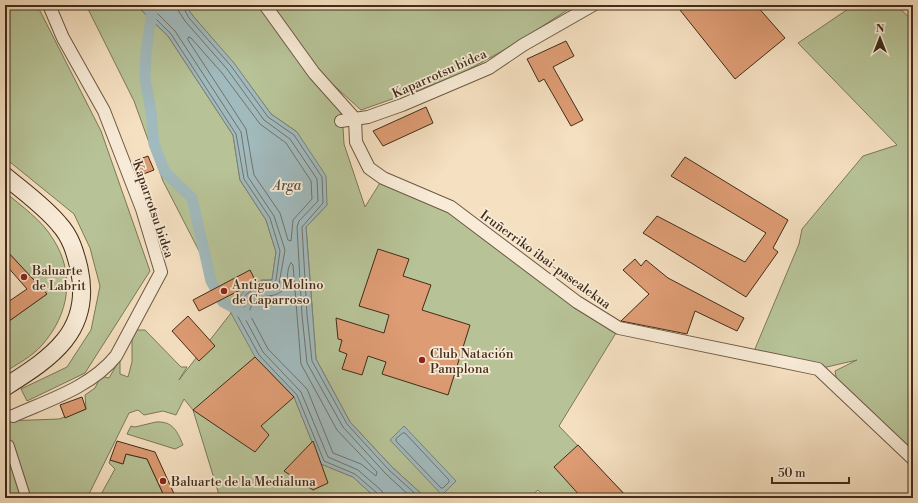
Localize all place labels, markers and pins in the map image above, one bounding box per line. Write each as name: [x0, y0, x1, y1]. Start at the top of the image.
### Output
place label: Baluarte de Labrit: [31, 263, 86, 294]
marker: Baluarte de Labrit: [19, 272, 29, 282]
place label: Antiguo Molino de Caparroso: [231, 277, 324, 308]
marker: Antiguo Molino de Caparroso: [219, 286, 229, 296]
place label: Club Natación Pamplona: [430, 346, 514, 377]
marker: Club Natación Pamplona: [417, 355, 427, 365]
place label: Baluarte de la Medialuna: [170, 474, 316, 490]
marker: Baluarte de la Medialuna: [158, 476, 168, 486]

